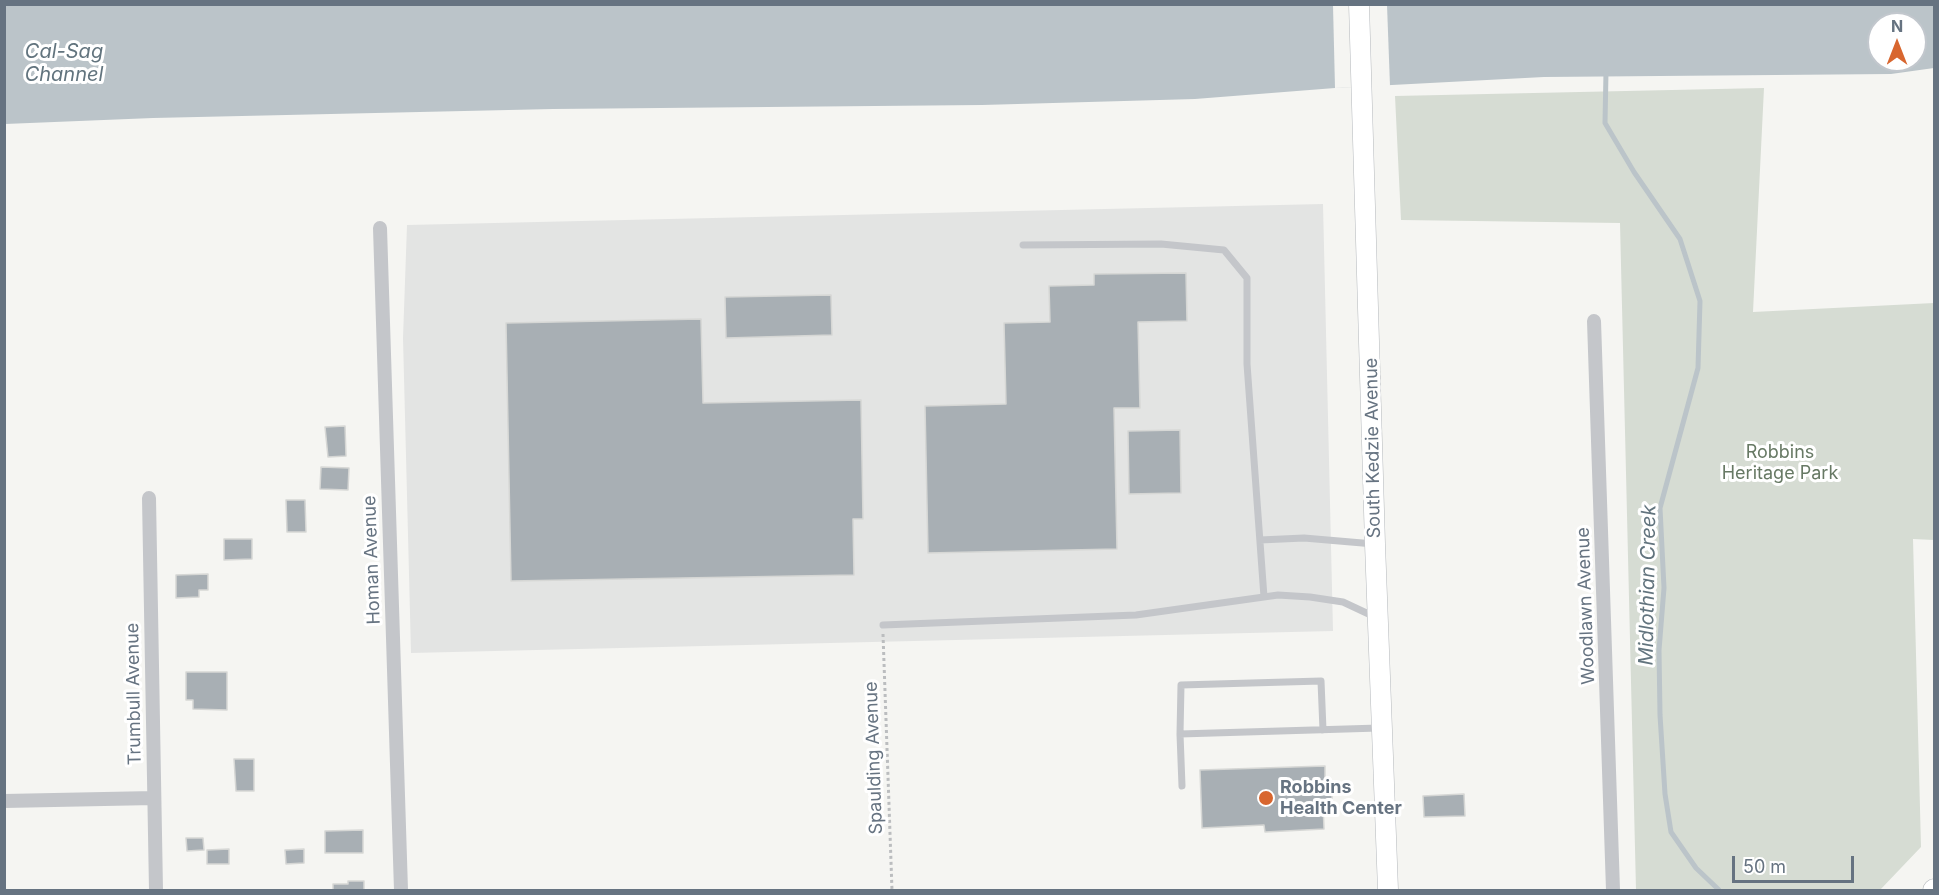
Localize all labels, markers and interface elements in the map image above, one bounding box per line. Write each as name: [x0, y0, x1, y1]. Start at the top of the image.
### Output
north arrow: [1867, 12, 1927, 72]
text: N: [1891, 16, 1903, 36]
water label: Cal-Sag Channel: [25, 40, 103, 87]
street label: South Kedzie Avenue: [1361, 358, 1385, 538]
park label: Robbins Heritage Park: [1722, 442, 1838, 484]
street label: Homan Avenue: [359, 495, 385, 625]
water label: Midlothian Creek: [1635, 504, 1661, 666]
street label: Woodlawn Avenue: [1572, 527, 1600, 685]
street label: Trumbull Avenue: [122, 623, 146, 765]
street label: Spaulding Avenue: [861, 681, 887, 835]
place label: Robbins Health Center: [1280, 777, 1402, 820]
marker: Robbins Health Center: [1257, 789, 1275, 807]
scale bar: [1735, 844, 1856, 882]
text: 50 m: [1743, 856, 1786, 877]

